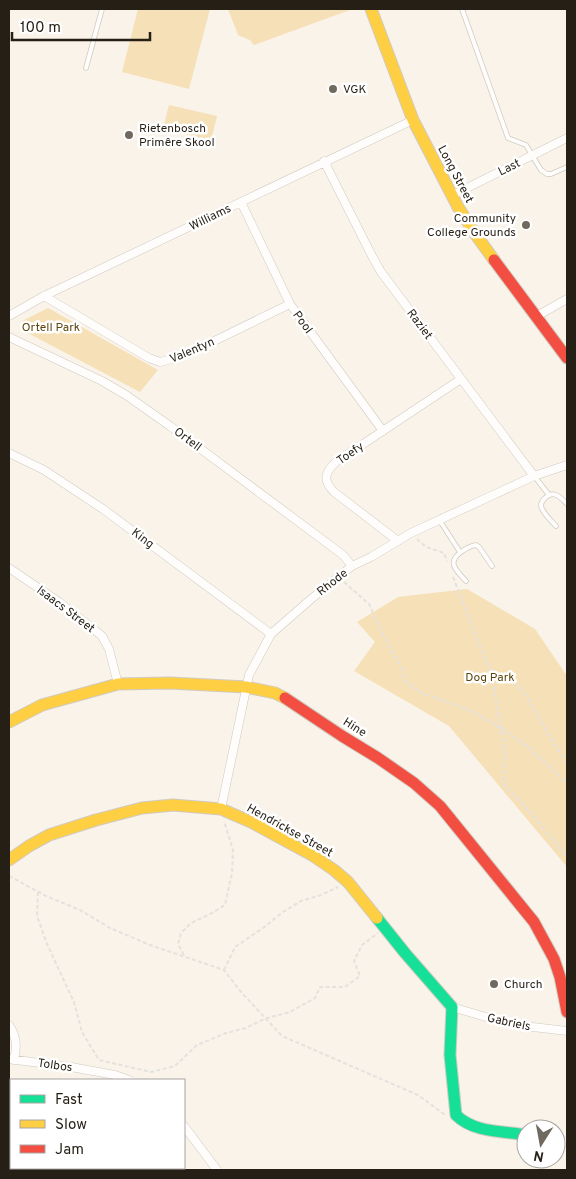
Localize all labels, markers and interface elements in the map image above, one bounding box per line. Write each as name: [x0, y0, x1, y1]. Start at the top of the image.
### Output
scale bar: [12, 10, 150, 42]
text: 100 m: [20, 19, 61, 38]
place label: VGK: [343, 82, 366, 98]
marker: VGK: [327, 83, 339, 95]
place label: Rietenbosch Primêre Skool: [139, 121, 215, 151]
marker: Rietenbosch Primêre Skool: [123, 129, 135, 141]
street label: Long Street: [433, 143, 477, 206]
street label: Last: [496, 156, 523, 180]
street label: Williams: [187, 201, 234, 235]
place label: Community College Grounds: [427, 211, 516, 241]
marker: Community College Grounds: [520, 219, 532, 231]
street label: Raziet: [403, 306, 436, 343]
street label: Pool: [289, 308, 316, 337]
park label: Ortell Park: [22, 320, 80, 336]
street label: Valentyn: [168, 334, 217, 367]
street label: Ortell: [170, 424, 205, 455]
street label: Toefy: [334, 439, 367, 469]
street label: King: [128, 525, 157, 553]
street label: Rhode: [314, 566, 351, 600]
street label: Isaacs Street: [33, 583, 98, 637]
park label: Dog Park: [465, 670, 515, 686]
street label: Hine: [340, 714, 369, 741]
street label: Hendrickse Street: [244, 801, 336, 861]
place label: Church: [504, 977, 542, 993]
marker: Church: [488, 978, 500, 990]
street label: Gabriels: [486, 1011, 532, 1035]
street label: Tolbos: [36, 1056, 73, 1076]
legend: [10, 1079, 185, 1169]
text: Fast: [55, 1091, 83, 1110]
text: Slow: [55, 1116, 87, 1135]
north arrow: [516, 1119, 566, 1169]
text: Jam: [55, 1141, 84, 1160]
text: N: [532, 1146, 545, 1165]

